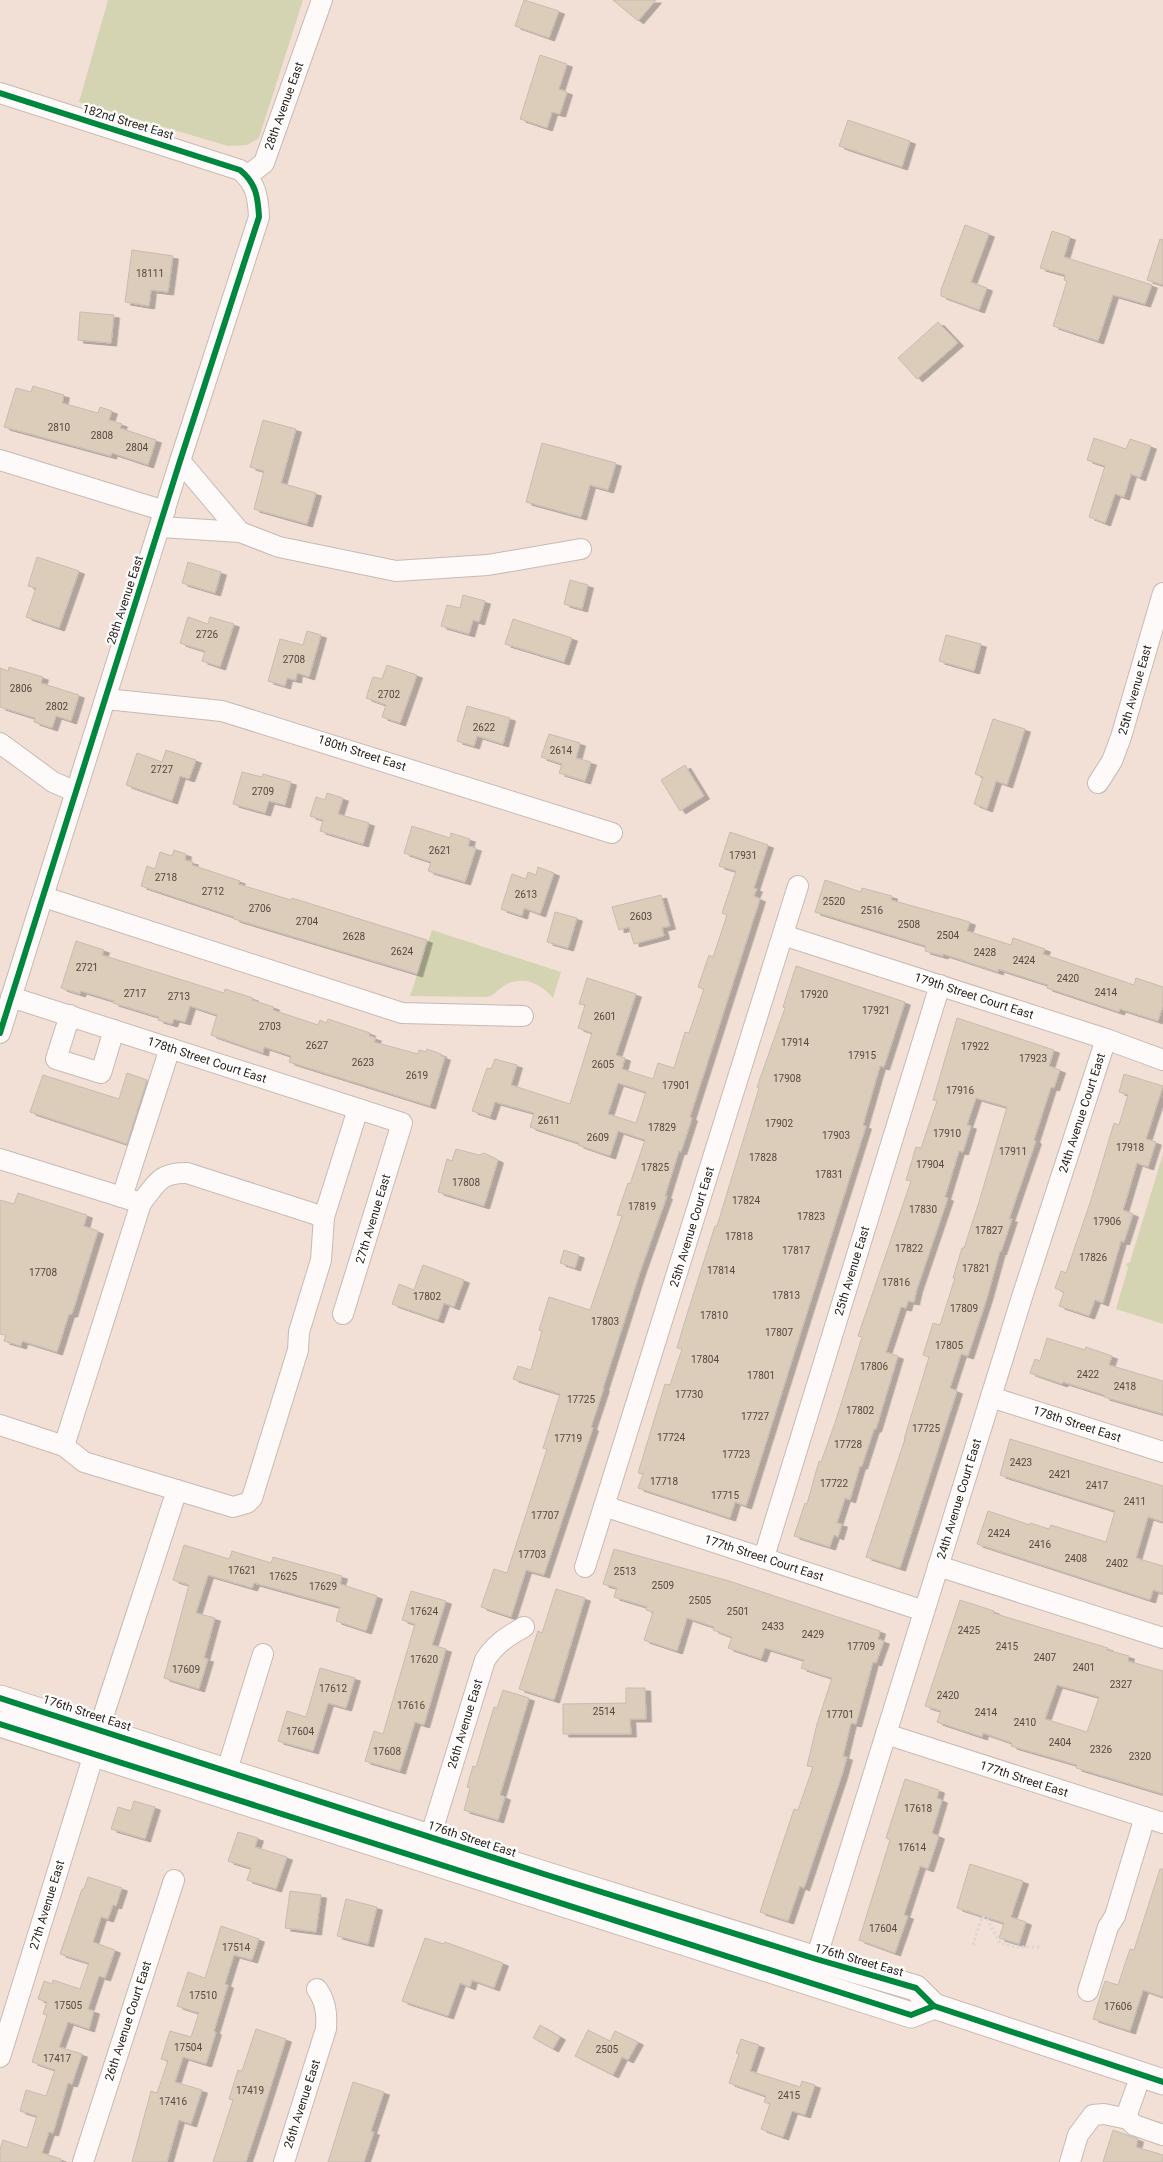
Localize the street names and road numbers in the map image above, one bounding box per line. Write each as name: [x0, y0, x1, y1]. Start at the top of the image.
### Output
street label: 28th Avenue East: [262, 60, 306, 152]
street label: 182nd Street East: [81, 101, 175, 143]
street label: 28th Avenue East: [104, 554, 146, 646]
street label: 25th Avenue East: [1115, 643, 1155, 736]
street label: 180th Street East: [316, 732, 408, 774]
street label: 179th Street Court East: [913, 970, 1035, 1022]
street label: 178th Street Court East: [146, 1034, 268, 1086]
street label: 24th Avenue Court East: [1056, 1051, 1108, 1175]
street label: 25th Avenue Court East: [667, 1165, 717, 1289]
street label: 27th Avenue East: [353, 1173, 393, 1265]
street label: 25th Avenue East: [832, 1225, 872, 1317]
street label: 178th Street East: [1031, 1403, 1123, 1445]
street label: 24th Avenue Court East: [934, 1437, 984, 1561]
street label: 177th Street Court East: [703, 1532, 825, 1584]
street label: 26th Avenue East: [445, 1678, 485, 1770]
street label: 176th Street East: [41, 1692, 133, 1734]
street label: 177th Street East: [978, 1758, 1070, 1800]
street label: 176th Street East: [426, 1818, 518, 1860]
street label: 27th Avenue East: [27, 1859, 67, 1951]
street label: 176th Street East: [813, 1941, 905, 1979]
street label: 26th Avenue Court East: [102, 1959, 154, 2083]
street label: 26th Avenue East: [281, 2058, 323, 2150]

